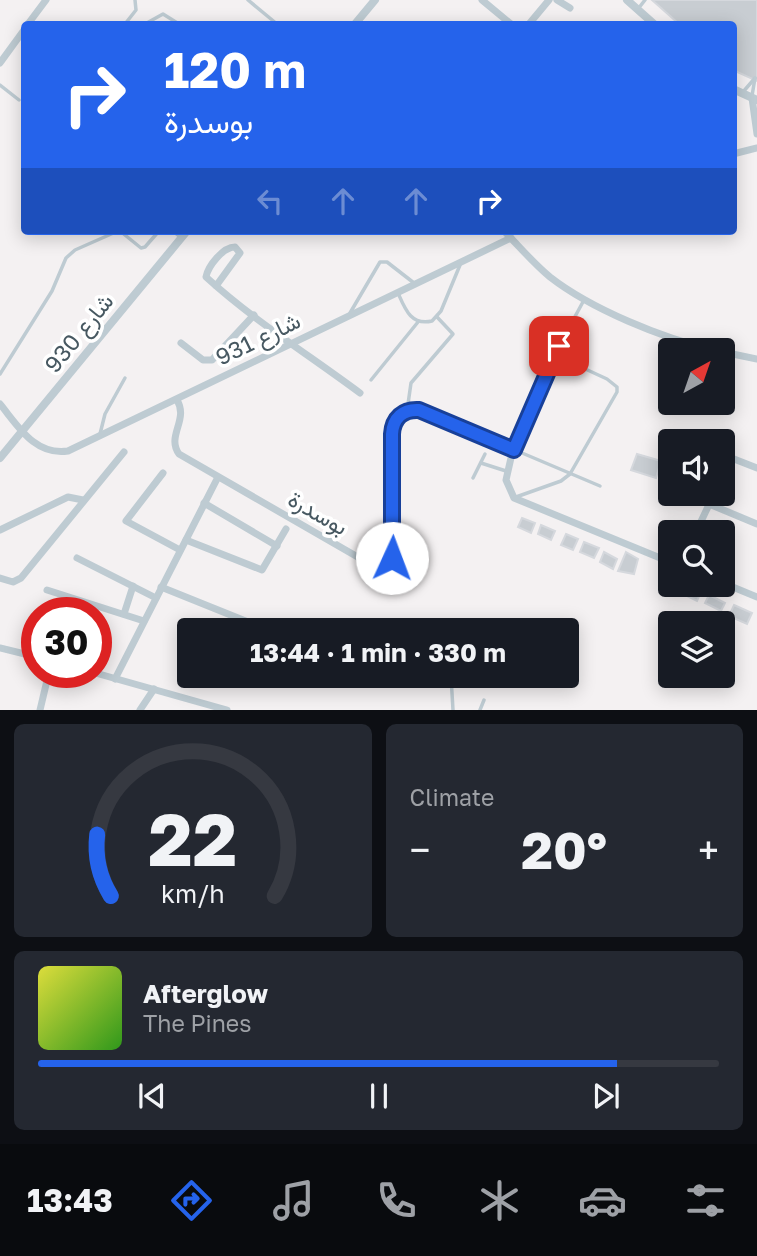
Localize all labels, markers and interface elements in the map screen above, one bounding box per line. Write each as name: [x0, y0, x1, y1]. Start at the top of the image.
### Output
text: 120 m: [164, 40, 306, 99]
icon: right: [49, 49, 140, 140]
text: بوسدرة: [164, 102, 253, 140]
icon: left: [251, 182, 289, 220]
icon: ahead: [324, 182, 362, 220]
icon: ahead: [397, 182, 435, 220]
icon: right: [470, 182, 508, 220]
street label: شارع 930: [38, 287, 121, 379]
street label: شارع 931: [211, 306, 306, 373]
pin: [529, 316, 589, 376]
icon: arrive: [540, 327, 578, 365]
north arrow: [658, 338, 735, 415]
map controls: [658, 338, 735, 688]
button: sound: [658, 429, 735, 506]
street label: بوسدرة: [283, 484, 353, 542]
button: search: [658, 520, 735, 597]
position arrow: [355, 521, 429, 595]
speed limit sign: 30: [21, 597, 112, 688]
button: layers: [658, 611, 735, 688]
text: 13:44 · 1 min · 330 m: [250, 637, 506, 668]
text: Climate: [410, 783, 494, 811]
text: 22: [148, 796, 237, 883]
text: 20°: [521, 818, 607, 880]
text: −: [410, 827, 430, 872]
text: +: [698, 827, 719, 872]
text: km/h: [161, 878, 225, 909]
text: Afterglow: [143, 978, 268, 1009]
text: The Pines: [143, 1009, 251, 1037]
icon: previous: [133, 1077, 171, 1115]
icon: pause: [360, 1077, 398, 1115]
icon: next: [587, 1077, 625, 1115]
icon: directions: [167, 1176, 216, 1225]
icon: music: [269, 1176, 318, 1225]
icon: phone: [372, 1176, 421, 1225]
icon: climate: [475, 1176, 524, 1225]
icon: car: [578, 1176, 627, 1225]
icon: filters: [681, 1176, 730, 1225]
text: 13:43: [27, 1181, 113, 1219]

